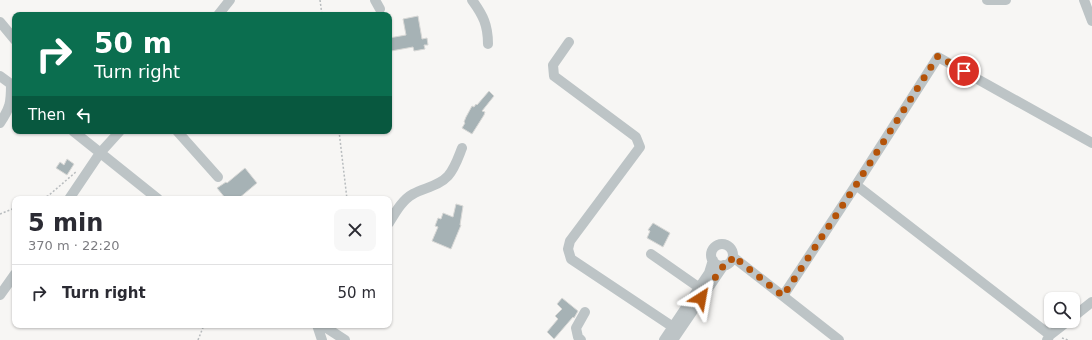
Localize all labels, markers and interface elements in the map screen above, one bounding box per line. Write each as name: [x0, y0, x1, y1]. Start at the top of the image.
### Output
text: 50 m: [94, 27, 172, 60]
icon: right: [28, 28, 80, 80]
pin: [947, 54, 981, 88]
icon: arrive: [953, 60, 975, 82]
text: Turn right: [94, 61, 180, 82]
icon: left: [73, 104, 95, 126]
text: Then: [28, 106, 65, 124]
text: 5 min: [28, 209, 103, 237]
button: close: [334, 209, 376, 251]
text: 370 m · 22:20: [28, 238, 119, 253]
position arrow: [680, 277, 722, 319]
icon: right: [28, 282, 50, 304]
text: Turn right: [62, 284, 146, 302]
text: 50 m: [338, 284, 376, 302]
map controls: [1044, 292, 1080, 328]
button: search: [1044, 292, 1080, 328]

